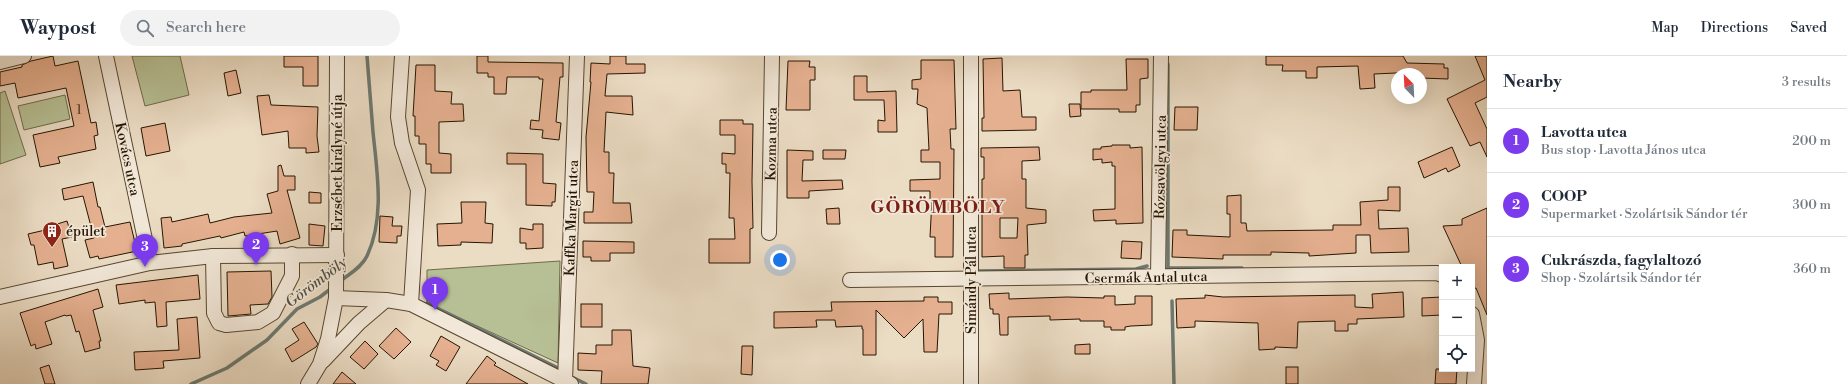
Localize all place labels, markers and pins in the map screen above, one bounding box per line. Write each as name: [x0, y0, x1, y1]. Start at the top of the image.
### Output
building icon: épület: [41, 220, 63, 248]
place label: épület: [66, 223, 105, 241]
pin: 2: [243, 232, 269, 265]
pin: 3: [132, 234, 158, 267]
pin: 1: [422, 277, 448, 310]

